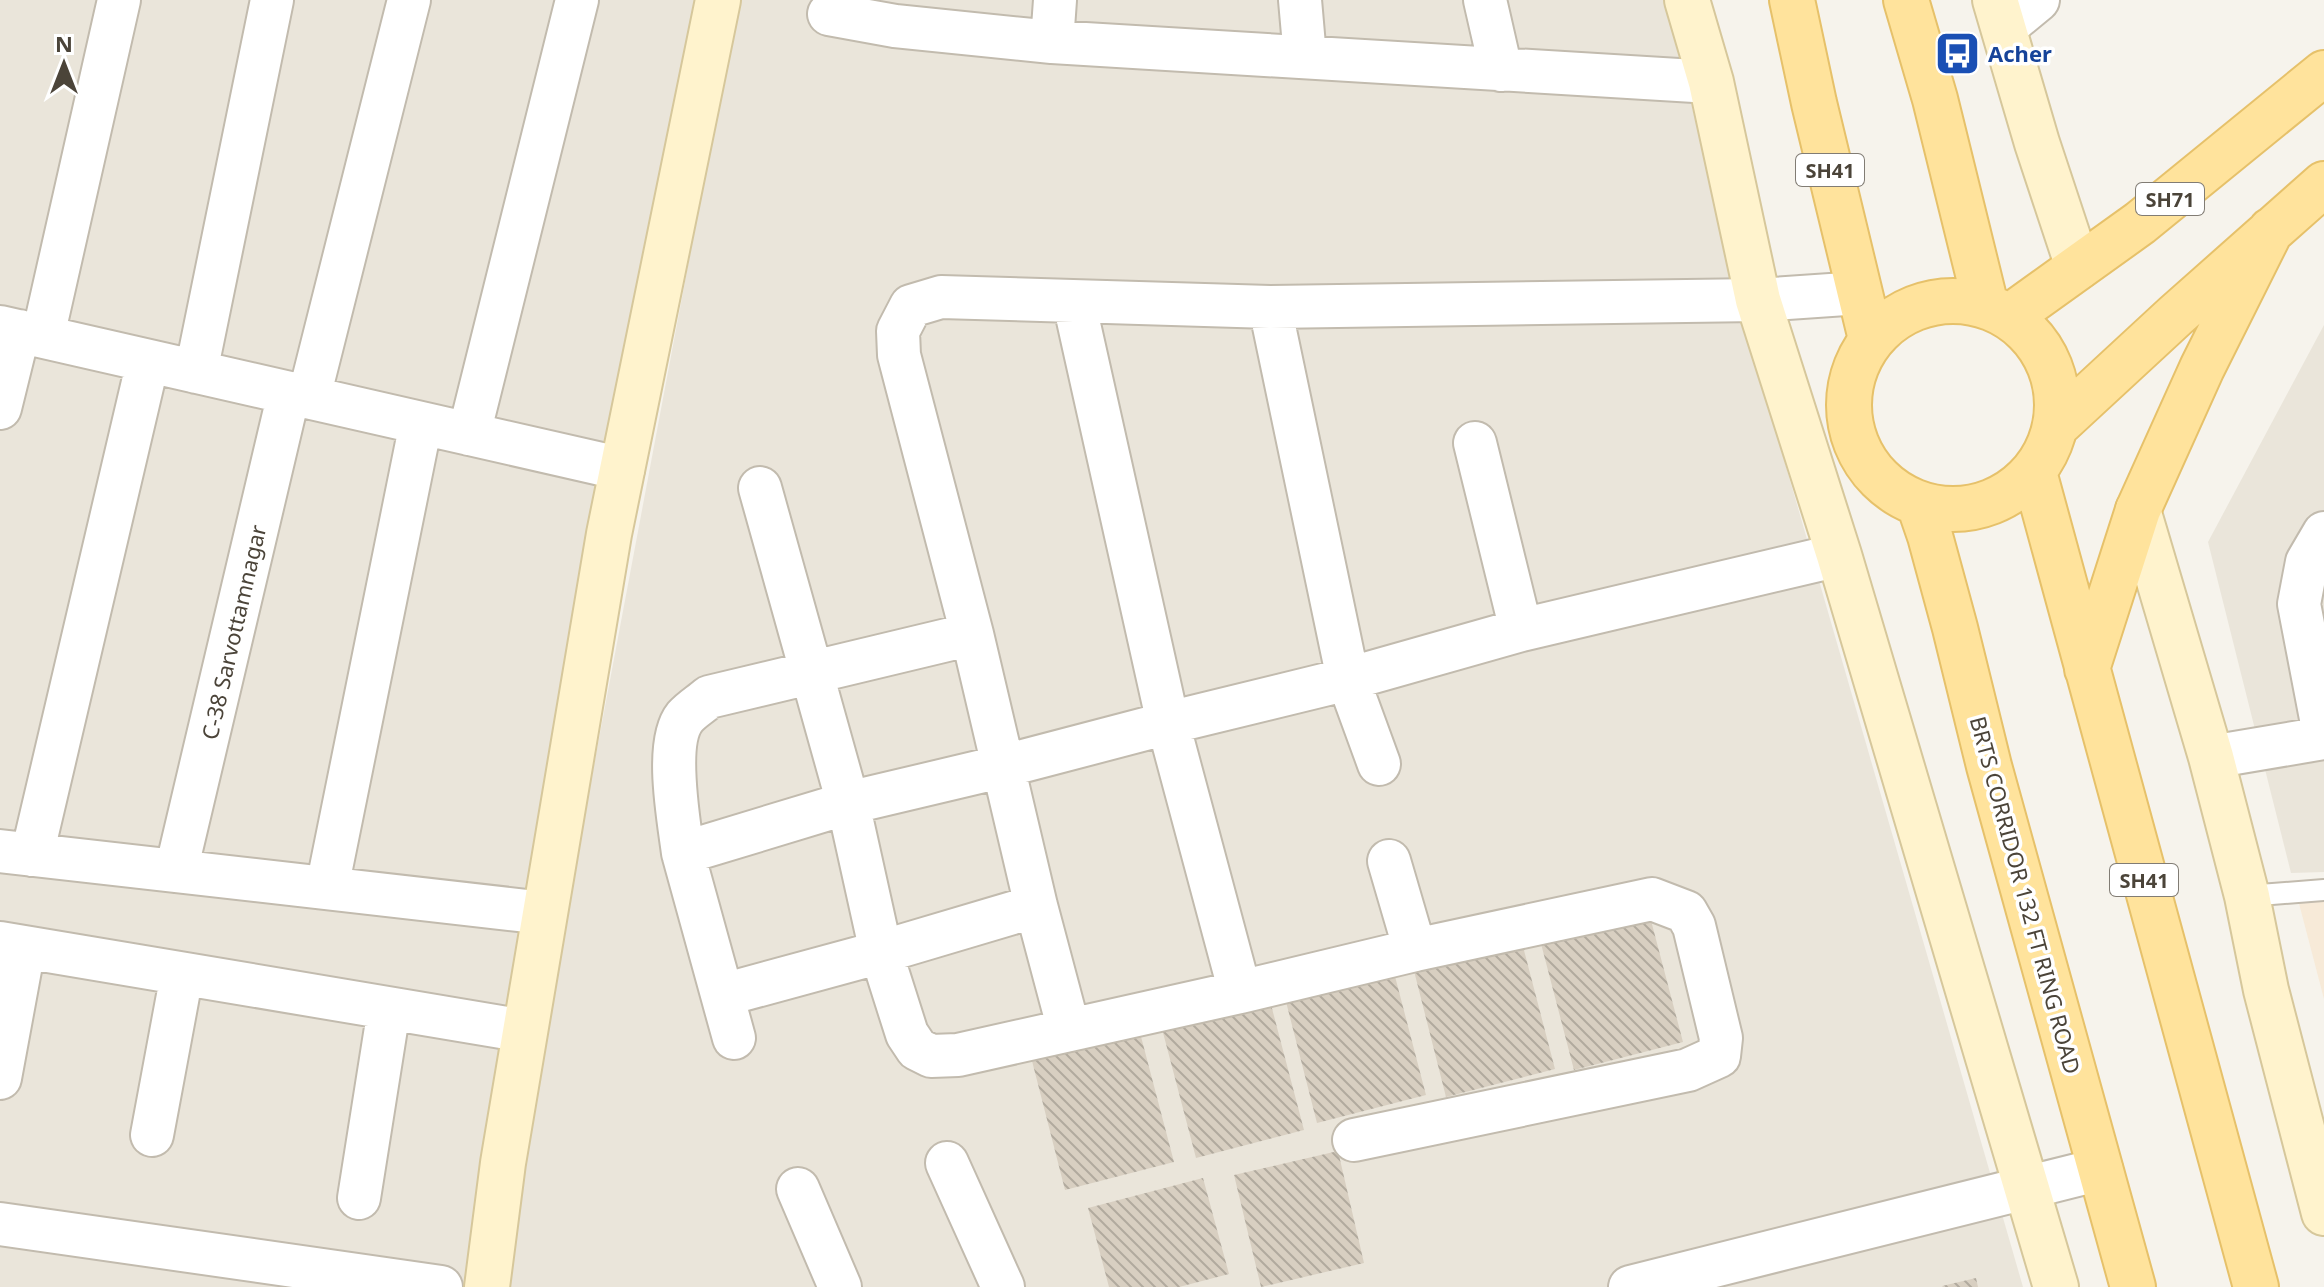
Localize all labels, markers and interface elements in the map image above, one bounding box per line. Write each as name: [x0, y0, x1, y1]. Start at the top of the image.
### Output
north arrow: [24, 24, 104, 104]
text: N: [55, 28, 73, 58]
bus stop icon: Acher: [1933, 29, 1981, 77]
place label: Acher: [1988, 38, 2052, 68]
road number: SH41: [1796, 154, 1864, 186]
road number: SH71: [2136, 183, 2204, 215]
street label: C-38 Sarvottamnagar: [194, 522, 272, 742]
street label: BRTS CORRIDOR 132 FT RING ROAD: [1964, 713, 2088, 1077]
road number: SH41: [2110, 864, 2178, 896]

